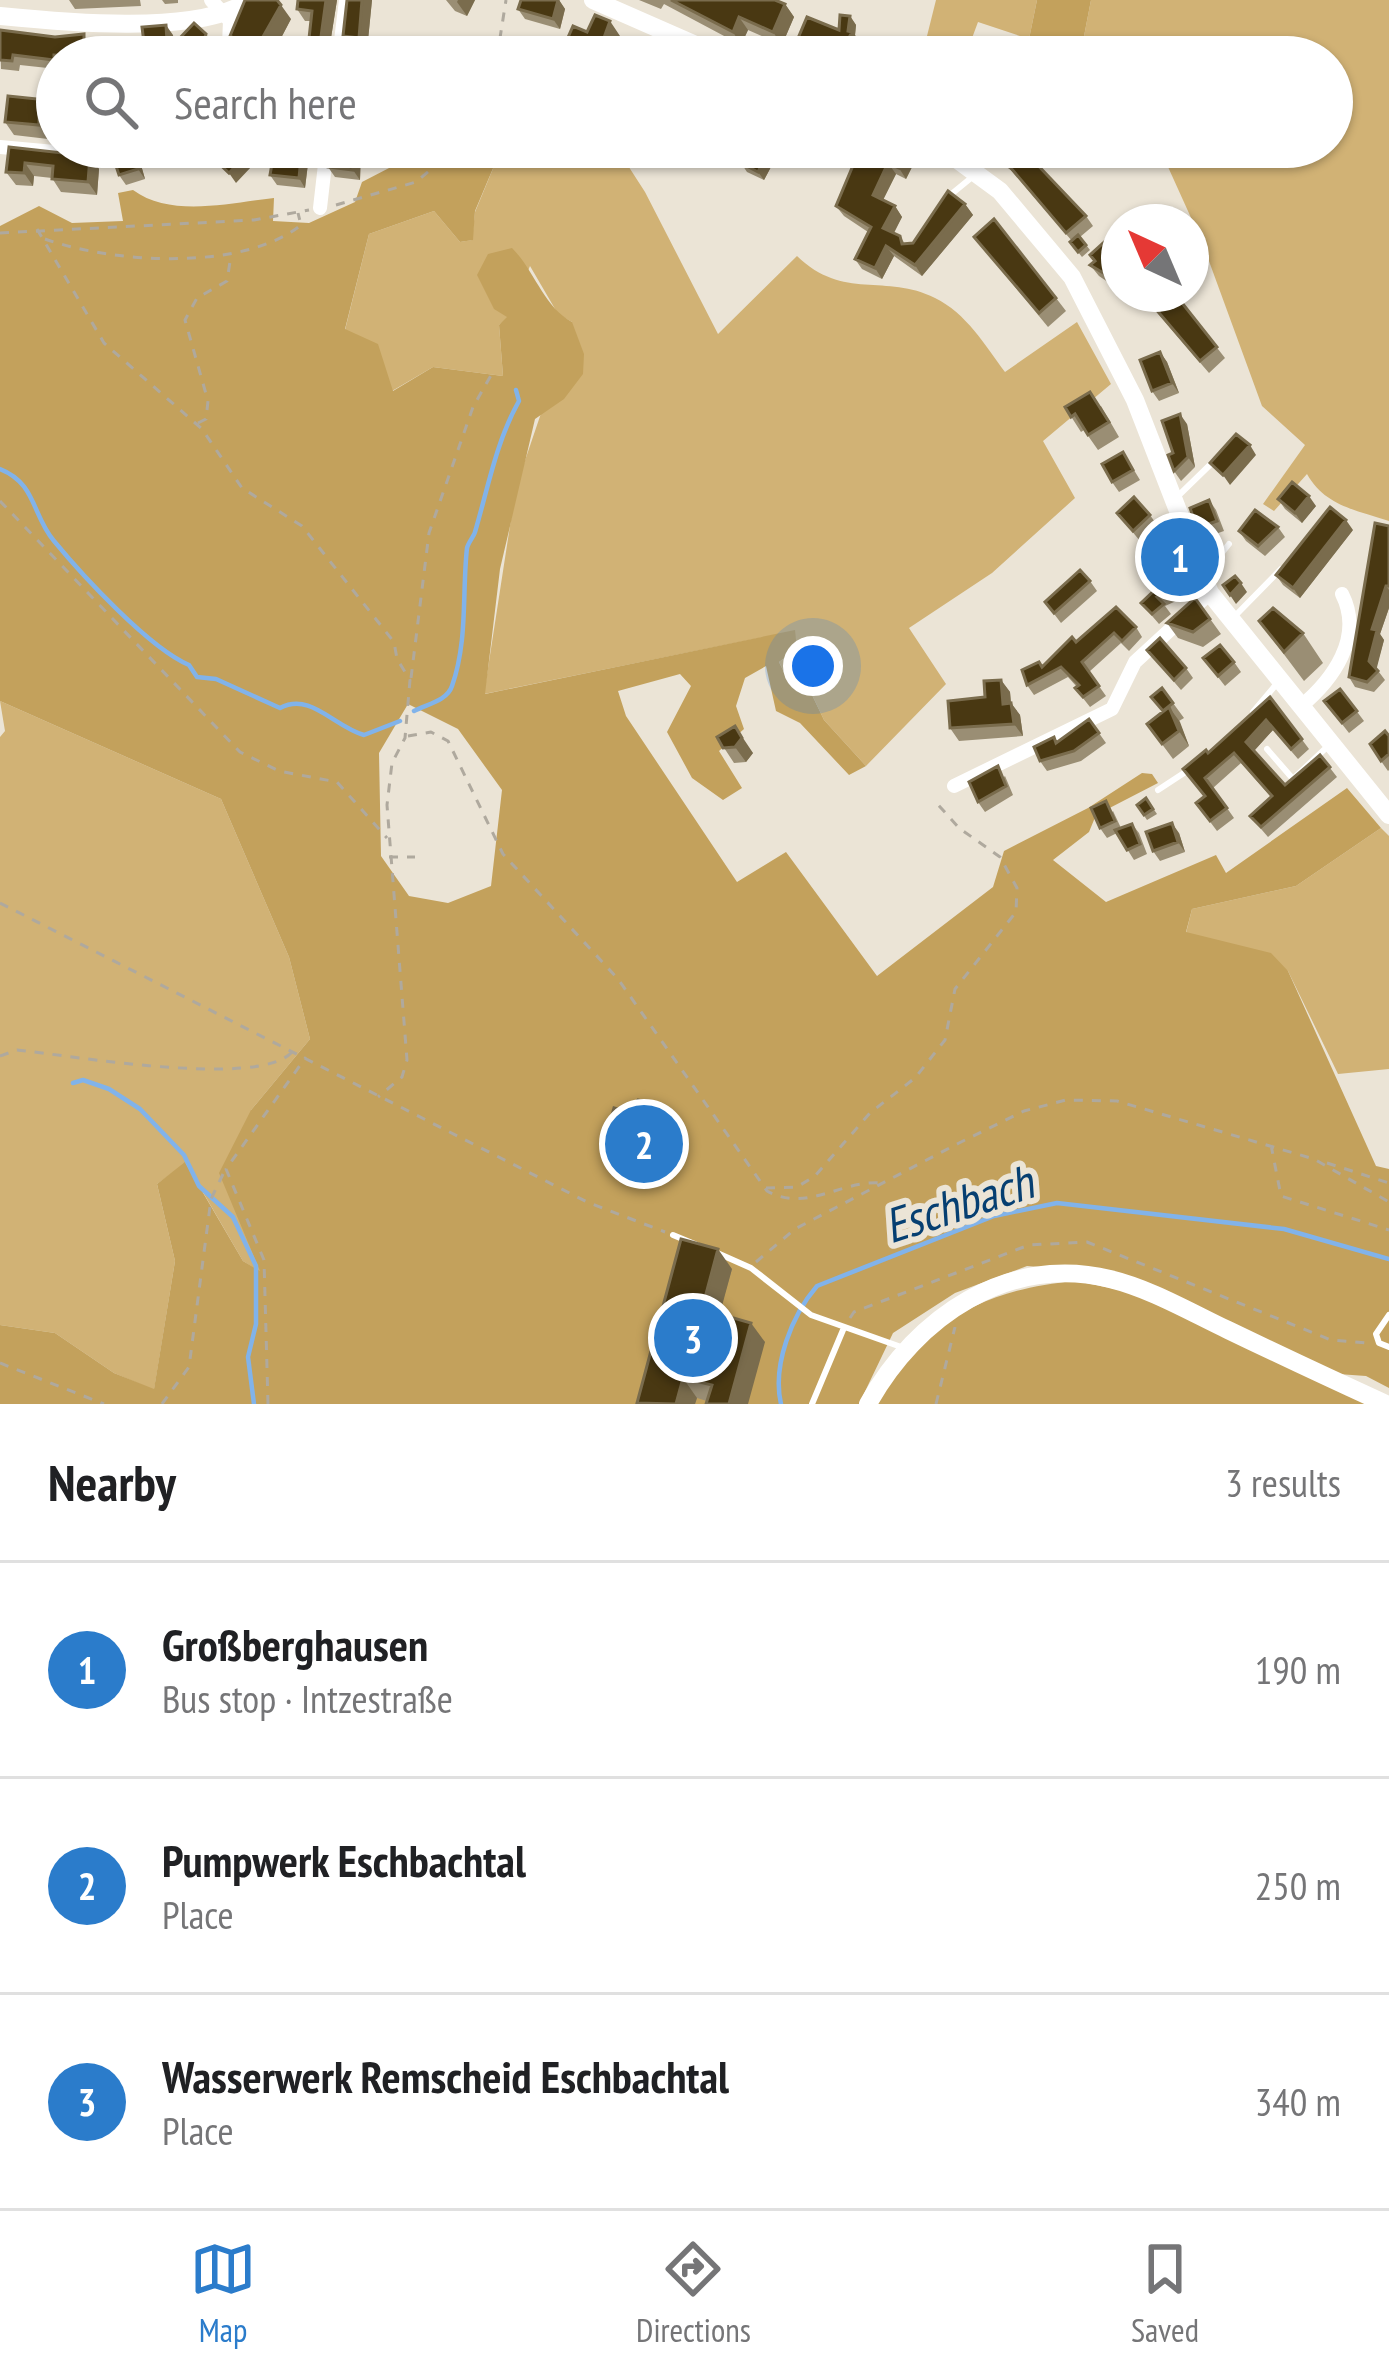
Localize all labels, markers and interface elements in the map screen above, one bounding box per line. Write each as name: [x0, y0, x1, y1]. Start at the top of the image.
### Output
search box: [36, 36, 1353, 168]
icon: search: [78, 69, 144, 135]
text: Search here: [174, 73, 357, 131]
north arrow: [1101, 204, 1209, 312]
pin: 1: [1141, 512, 1219, 602]
your location: [783, 636, 843, 696]
pin: 2: [605, 1099, 683, 1189]
water label: Eschbach: [876, 1149, 1043, 1256]
pin: 3: [654, 1293, 732, 1383]
text: Nearby: [48, 1449, 176, 1515]
text: 3 results: [1225, 1457, 1341, 1508]
text: Großberghausen: [162, 1615, 428, 1673]
text: 1: [78, 1644, 96, 1695]
text: 190 m: [1255, 1644, 1341, 1695]
text: Bus stop · Intzestraße: [162, 1673, 453, 1724]
text: Pumpwerk Eschbachtal: [162, 1831, 526, 1889]
text: 2: [78, 1860, 96, 1911]
text: 250 m: [1255, 1860, 1341, 1911]
text: Place: [162, 1889, 234, 1940]
text: Wasserwerk Remscheid Eschbachtal: [162, 2047, 729, 2105]
text: 3: [78, 2076, 96, 2127]
text: 340 m: [1255, 2076, 1341, 2127]
text: Place: [162, 2105, 234, 2156]
tab: Map: [190, 2236, 256, 2351]
tab: Directions: [636, 2236, 751, 2351]
tab: Saved: [1131, 2236, 1199, 2351]

